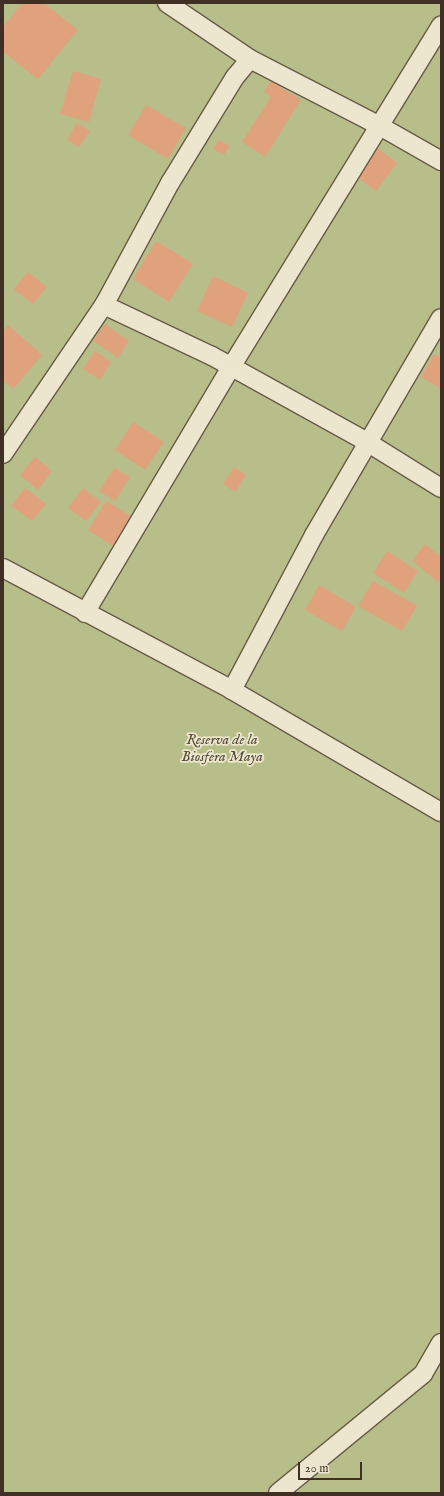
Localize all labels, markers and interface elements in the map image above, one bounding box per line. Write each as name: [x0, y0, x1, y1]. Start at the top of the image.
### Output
park label: Reserva de la Biosfera Maya: [181, 730, 263, 765]
scale bar: [300, 1454, 364, 1480]
text: 20 m: [305, 1461, 328, 1476]

